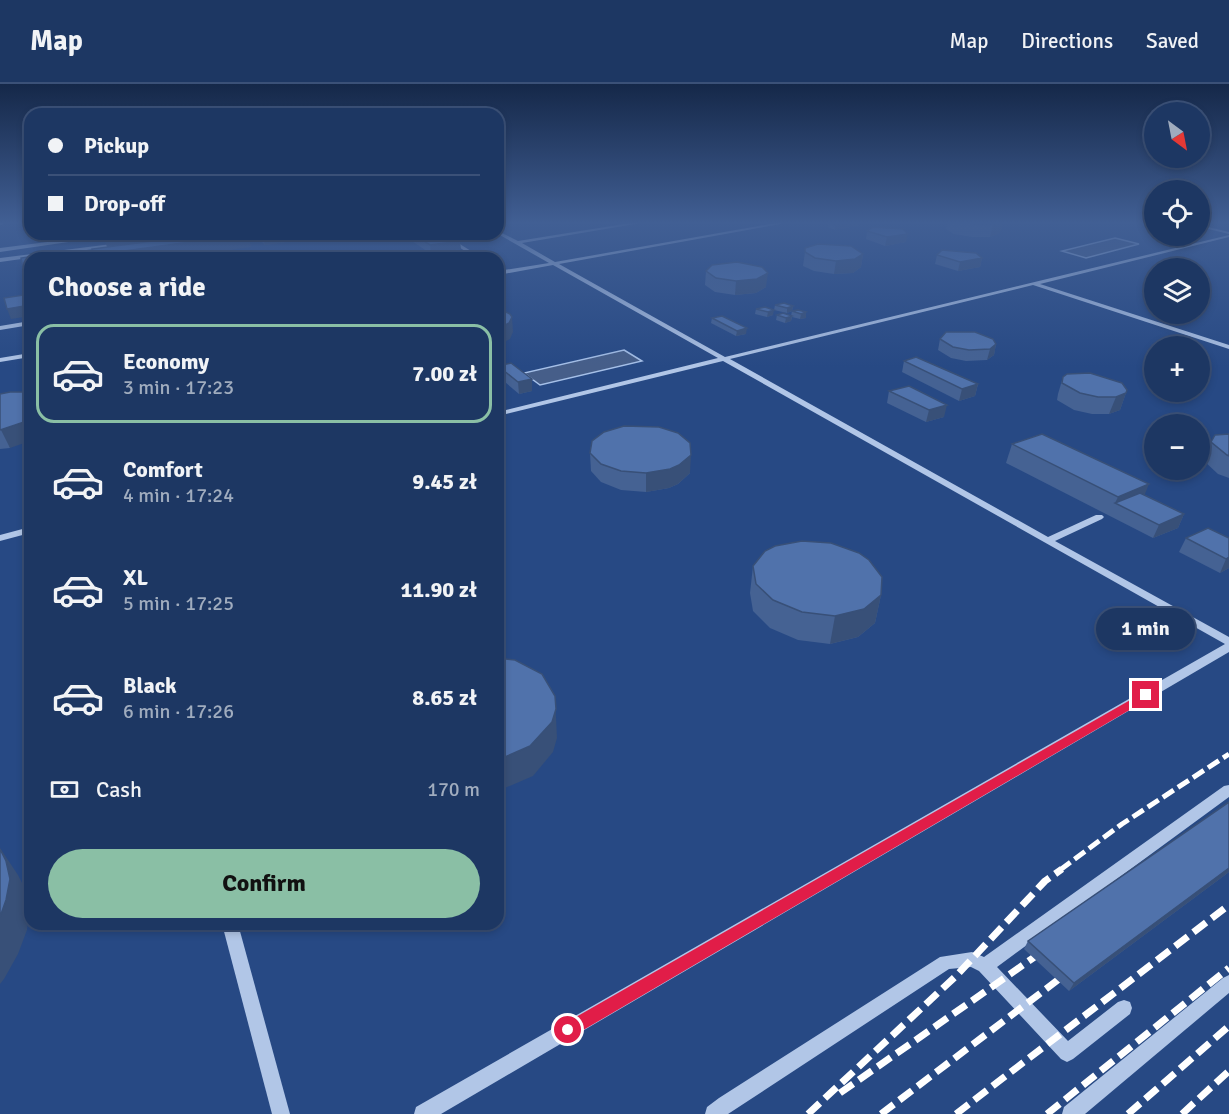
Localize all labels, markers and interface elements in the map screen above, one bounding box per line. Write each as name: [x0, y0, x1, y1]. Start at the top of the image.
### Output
text: Map: [30, 24, 83, 58]
text: Map: [950, 28, 988, 54]
text: Directions: [1021, 28, 1113, 54]
text: Saved: [1146, 28, 1199, 54]
north arrow: [1144, 102, 1210, 168]
map controls: [1144, 102, 1210, 480]
text: Pickup: [84, 132, 149, 159]
button: locate: [1144, 180, 1210, 246]
text: Drop-off: [84, 190, 165, 217]
button: layers: [1144, 258, 1210, 324]
text: Choose a ride: [48, 271, 206, 304]
button: +: [1144, 336, 1210, 402]
icon: car: [51, 347, 105, 401]
text: Economy: [123, 348, 209, 375]
text: 7.00 zł: [412, 360, 477, 387]
text: 3 min · 17:23: [123, 375, 234, 400]
button: −: [1144, 414, 1210, 480]
icon: car: [51, 455, 105, 509]
text: Comfort: [123, 456, 203, 483]
text: 9.45 zł: [412, 468, 477, 495]
text: 4 min · 17:24: [123, 483, 234, 508]
icon: car: [51, 563, 105, 617]
text: XL: [123, 564, 148, 591]
text: 11.90 zł: [400, 576, 477, 603]
text: 5 min · 17:25: [123, 591, 234, 616]
callout: 1 min: [1096, 608, 1196, 650]
text: 1 min: [1121, 616, 1170, 641]
icon: car: [51, 671, 105, 725]
text: Black: [123, 672, 177, 699]
route end: [1132, 681, 1159, 708]
text: 8.65 zł: [412, 684, 477, 711]
text: 6 min · 17:26: [123, 699, 234, 724]
icon: cash: [48, 773, 81, 806]
text: Cash: [96, 776, 142, 803]
text: 170 m: [427, 777, 480, 802]
button: Confirm: [48, 849, 480, 918]
route start: [554, 1016, 581, 1043]

